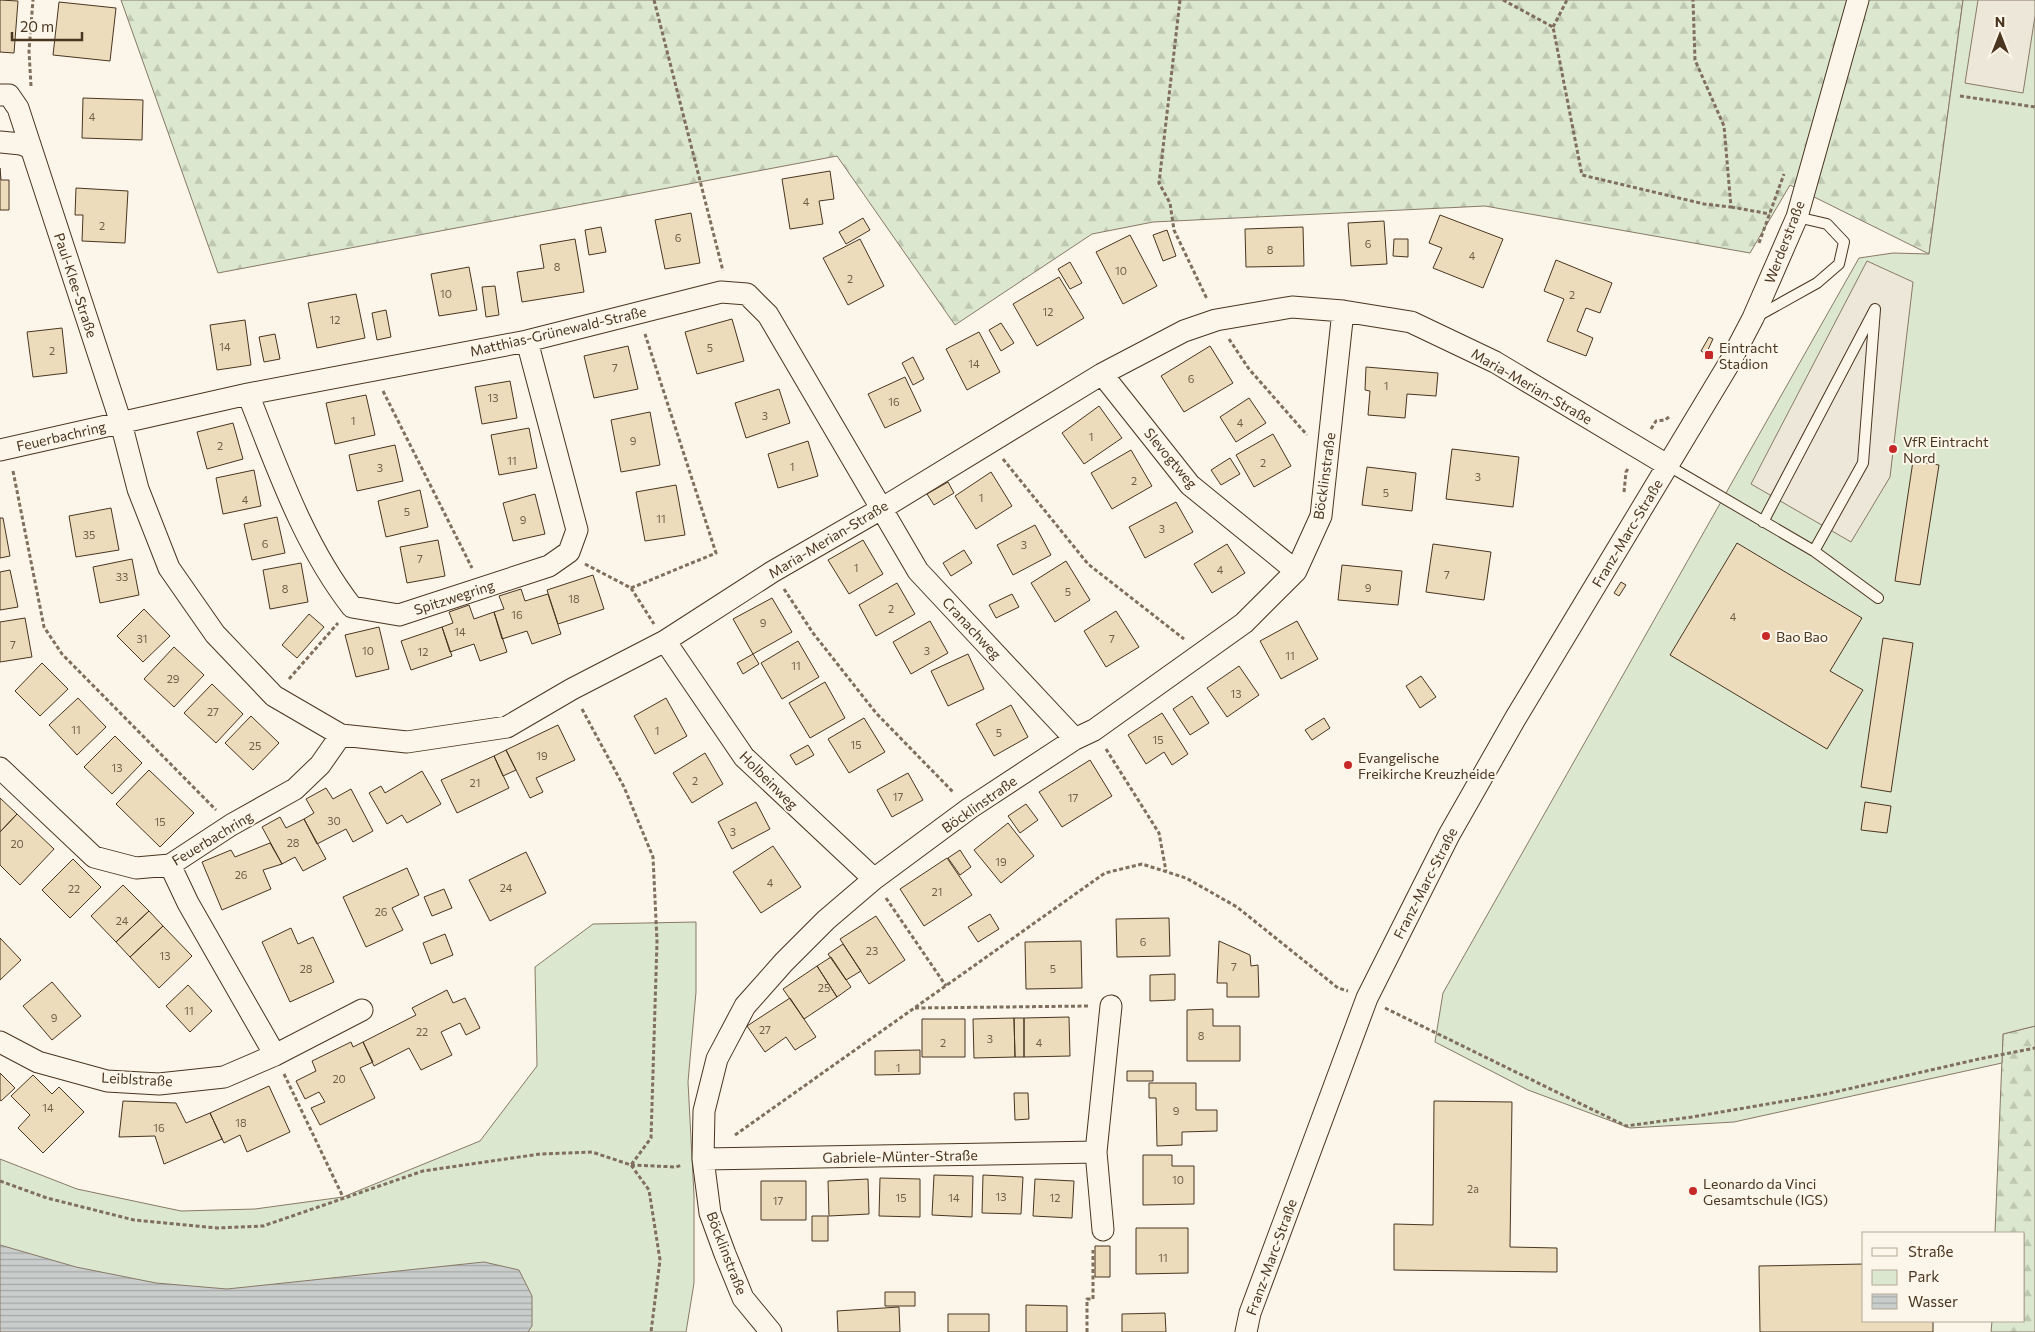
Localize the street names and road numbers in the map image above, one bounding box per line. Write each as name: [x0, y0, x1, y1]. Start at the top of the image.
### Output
street label: Werderstraße: [1760, 198, 1808, 286]
street label: Paul-Klee-Straße: [51, 230, 101, 340]
street label: Matthias-Grünewald-Straße: [468, 302, 648, 360]
street label: Maria-Merian-Straße: [1469, 344, 1595, 428]
street label: Feuerbachring: [15, 417, 108, 455]
street label: Slevogtweg: [1141, 424, 1201, 492]
street label: Böcklinstraße: [1309, 431, 1339, 521]
street label: Franz-Marc-Straße: [1588, 476, 1666, 590]
street label: Maria-Merian-Straße: [765, 497, 891, 581]
street label: Spitzwegring: [412, 576, 497, 618]
street label: Cranachweg: [939, 594, 1005, 663]
street label: Holbeinweg: [736, 747, 802, 813]
street label: Böcklinstraße: [938, 772, 1020, 836]
street label: Feuerbachring: [169, 807, 256, 869]
street label: Franz-Marc-Straße: [1390, 824, 1460, 942]
street label: Leiblstraße: [101, 1069, 173, 1089]
street label: Gabriele-Münter-Straße: [822, 1146, 978, 1166]
street label: Franz-Marc-Straße: [1242, 1196, 1300, 1318]
street label: Böcklinstraße: [703, 1209, 751, 1297]

